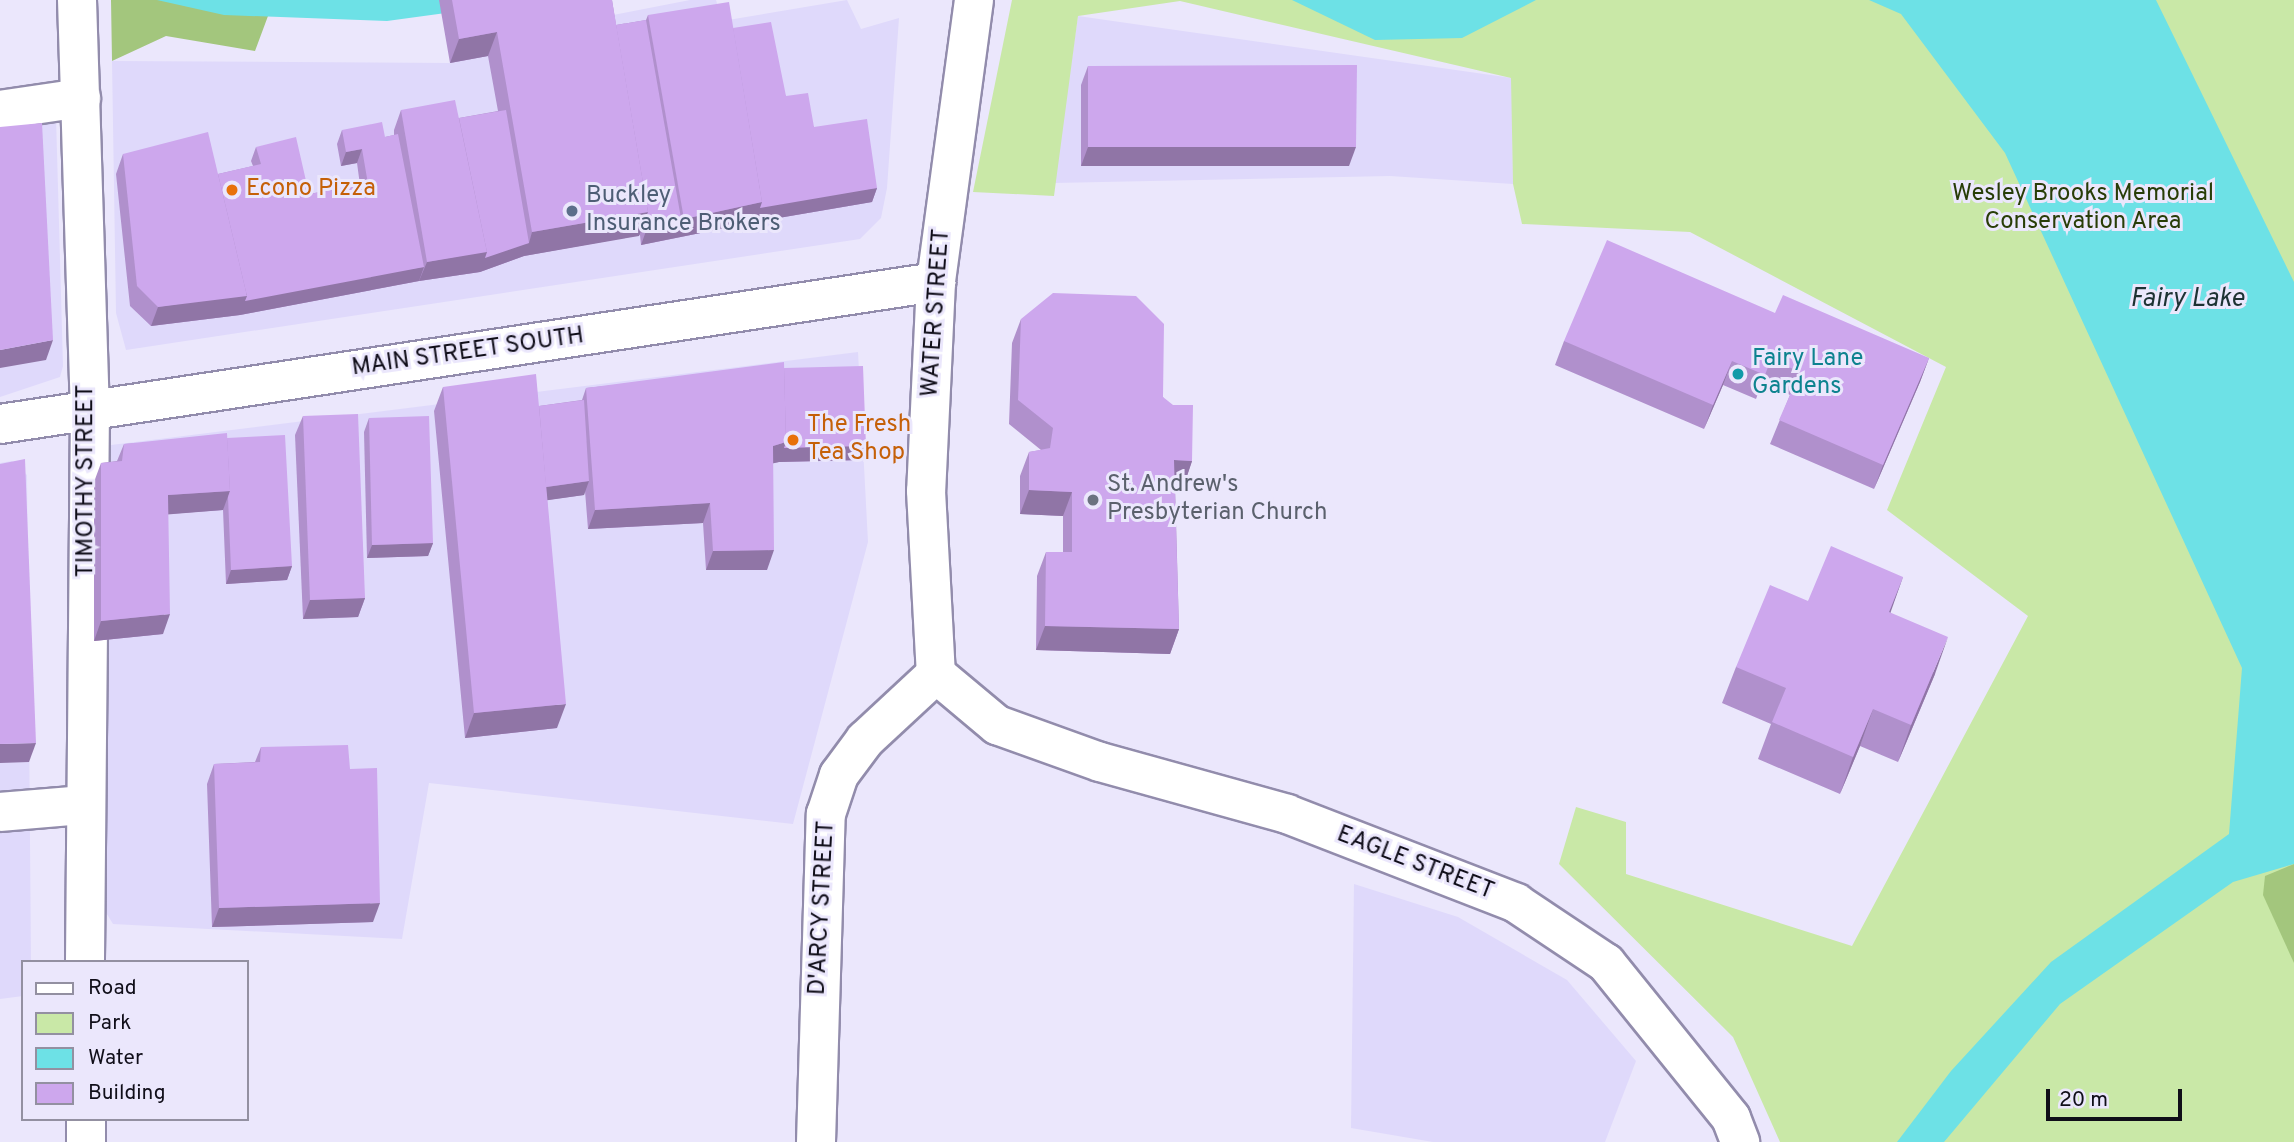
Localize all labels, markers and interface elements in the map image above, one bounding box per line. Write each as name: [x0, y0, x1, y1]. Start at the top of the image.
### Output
place label: Econo Pizza: [246, 176, 376, 204]
park label: Wesley Brooks Memorial Conservation Area: [1952, 181, 2214, 237]
marker: Econo Pizza: [224, 182, 240, 198]
place label: Buckley Insurance Brokers: [586, 183, 781, 239]
marker: Buckley Insurance Brokers: [564, 203, 580, 219]
street label: WATER STREET: [917, 228, 957, 398]
water label: Fairy Lake: [2130, 284, 2244, 316]
street label: MAIN STREET SOUTH: [350, 322, 586, 384]
place label: Fairy Lane Gardens: [1752, 346, 1863, 402]
marker: Fairy Lane Gardens: [1730, 366, 1746, 382]
street label: TIMOTHY STREET: [73, 384, 101, 578]
place label: The Fresh Tea Shop: [807, 412, 911, 468]
marker: The Fresh Tea Shop: [785, 432, 801, 448]
place label: St. Andrew's Presbyterian Church: [1107, 472, 1327, 528]
marker: St. Andrew's Presbyterian Church: [1085, 492, 1101, 508]
street label: D'ARCY STREET: [804, 820, 842, 996]
street label: EAGLE STREET: [1332, 821, 1498, 907]
legend: [21, 960, 248, 1121]
text: Road: [88, 975, 137, 1002]
text: Park: [88, 1010, 131, 1037]
text: Water: [88, 1045, 143, 1072]
scale bar: [2049, 1076, 2186, 1120]
text: Building: [88, 1080, 166, 1107]
text: 20 m: [2059, 1087, 2108, 1114]

